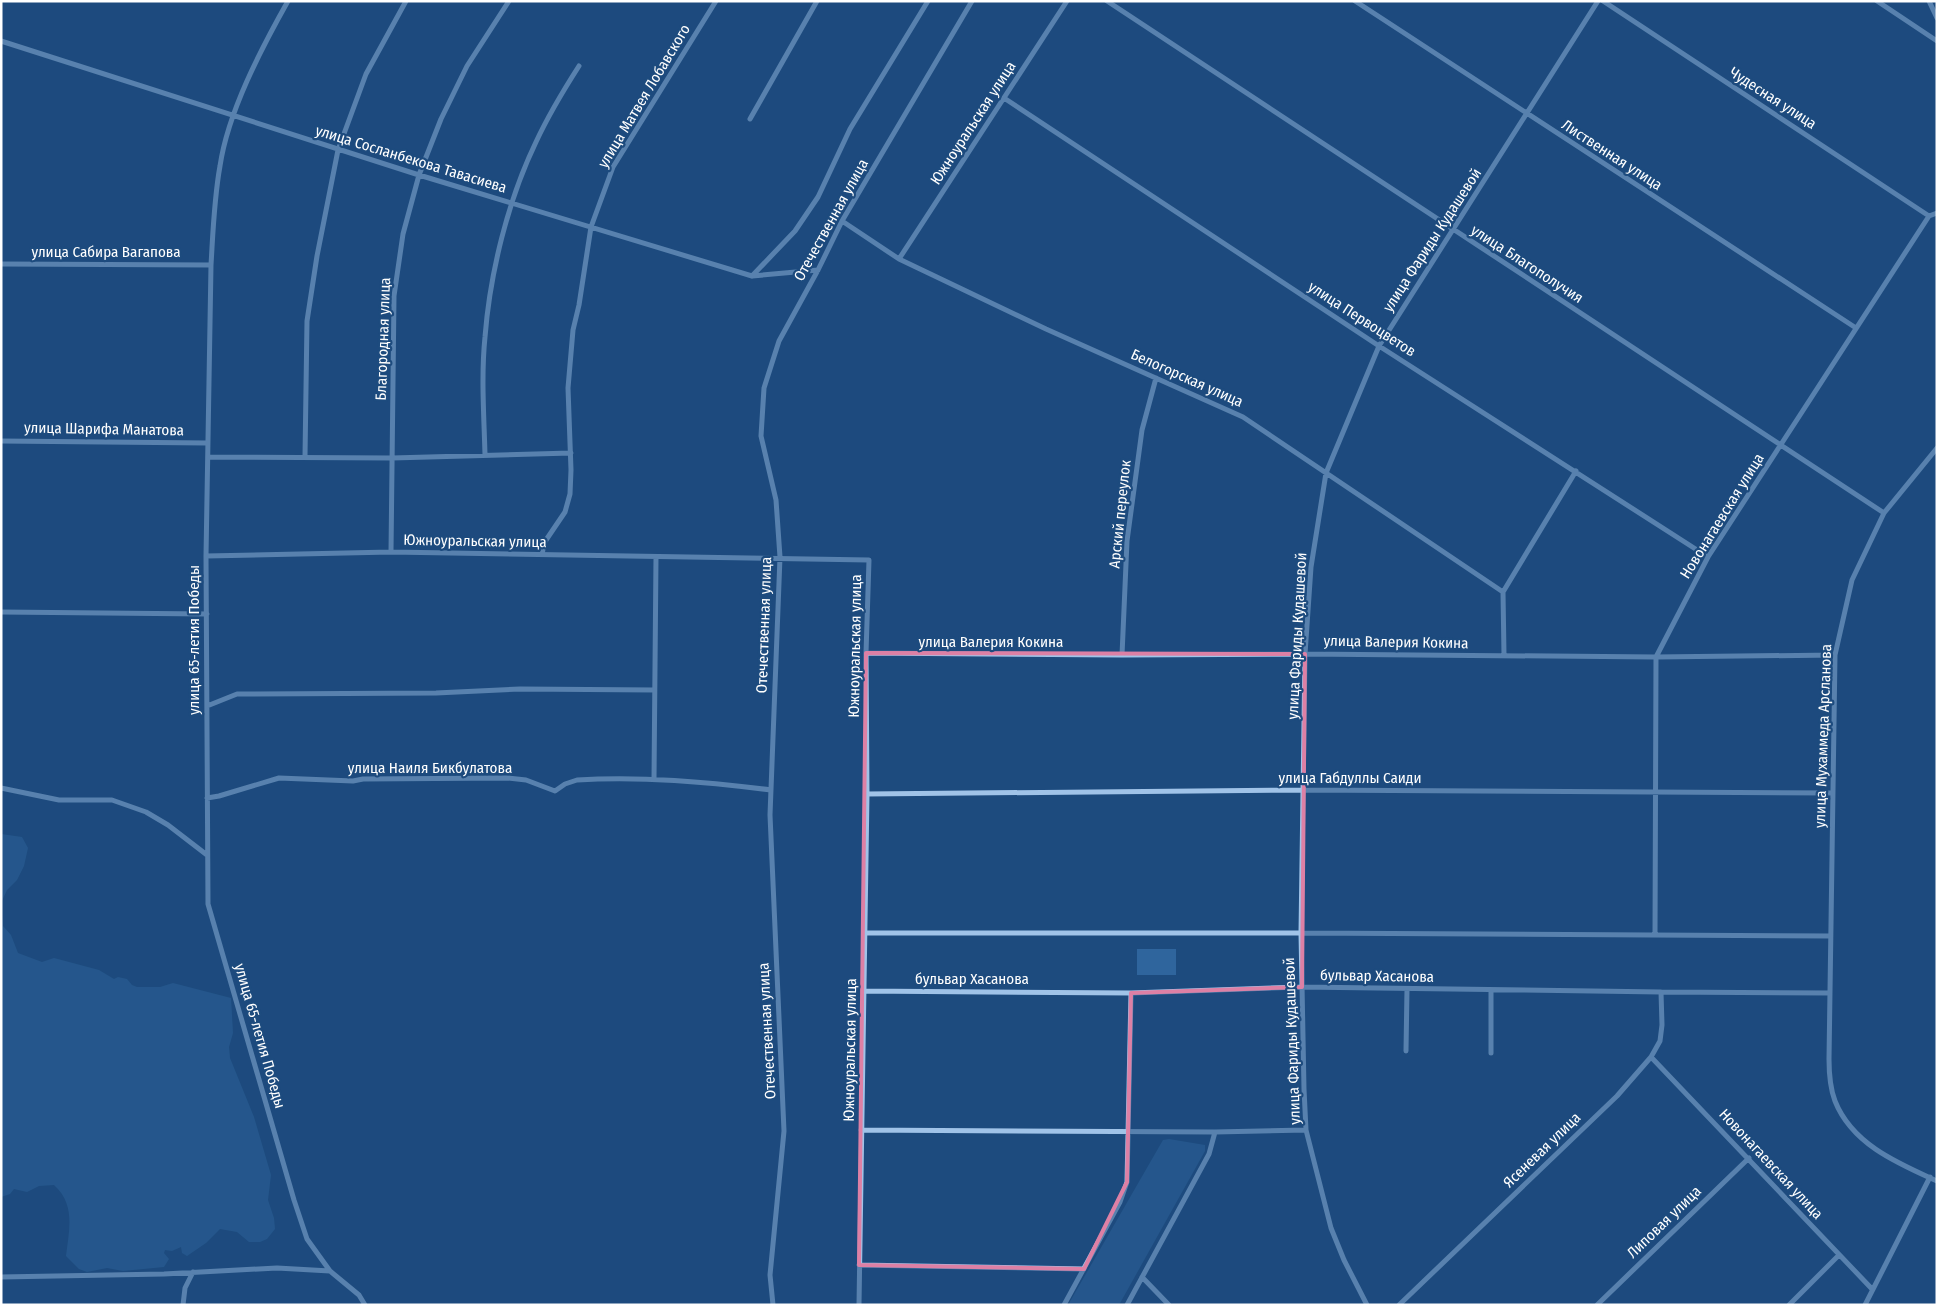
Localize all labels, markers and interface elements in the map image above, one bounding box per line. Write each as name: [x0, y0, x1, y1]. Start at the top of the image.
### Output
street label: улица Матвея Лобавского: [594, 21, 694, 171]
street label: Южноуральская улица: [926, 58, 1020, 188]
street label: Чудесная улица: [1726, 63, 1820, 133]
street label: Лиственная улица: [1558, 116, 1666, 194]
street label: улица Сосланбекова Тавасиева: [313, 121, 509, 197]
street label: Отечественная улица: [790, 156, 872, 284]
street label: улица Фариды Кудашевой: [1379, 165, 1485, 315]
street label: улица Благополучия: [1467, 221, 1587, 307]
street label: улица Сабира Вагапова: [31, 243, 181, 261]
street label: Благородная улица: [372, 277, 394, 401]
street label: улица Первоцветов: [1305, 278, 1419, 360]
street label: Белогорская улица: [1128, 345, 1246, 411]
street label: улица Шарифа Манатова: [24, 419, 184, 439]
street label: Новонагаевская улица: [1676, 450, 1768, 582]
street label: Арский переулок: [1105, 459, 1135, 569]
street label: Южноуральская улица: [403, 531, 547, 551]
street label: улица Фариды Кудашевой: [1284, 552, 1310, 720]
street label: Отечественная улица: [753, 556, 775, 694]
street label: улица 65-летия Победы: [185, 565, 203, 715]
street label: Южноуральская улица: [845, 574, 865, 718]
street label: улица Валерия Кокина: [1323, 632, 1469, 652]
street label: улица Валерия Кокина: [919, 633, 1063, 651]
street label: улица Мухаммеда Арсланова: [1811, 644, 1835, 828]
street label: улица Наиля Бикбулатова: [348, 759, 512, 777]
street label: улица Габдуллы Саиди: [1279, 769, 1421, 787]
street label: улица Фариды Кудашевой: [1280, 957, 1304, 1125]
street label: улица 65-летия Победы: [231, 961, 289, 1111]
street label: Отечественная улица: [754, 962, 780, 1100]
street label: бульвар Хасанова: [1320, 966, 1434, 986]
street label: бульвар Хасанова: [915, 970, 1029, 988]
street label: Южноуральская улица: [840, 978, 860, 1122]
street label: Новонагаевская улица: [1715, 1105, 1827, 1223]
street label: Ясеневая улица: [1500, 1109, 1584, 1191]
street label: Липовая улица: [1623, 1182, 1705, 1262]

